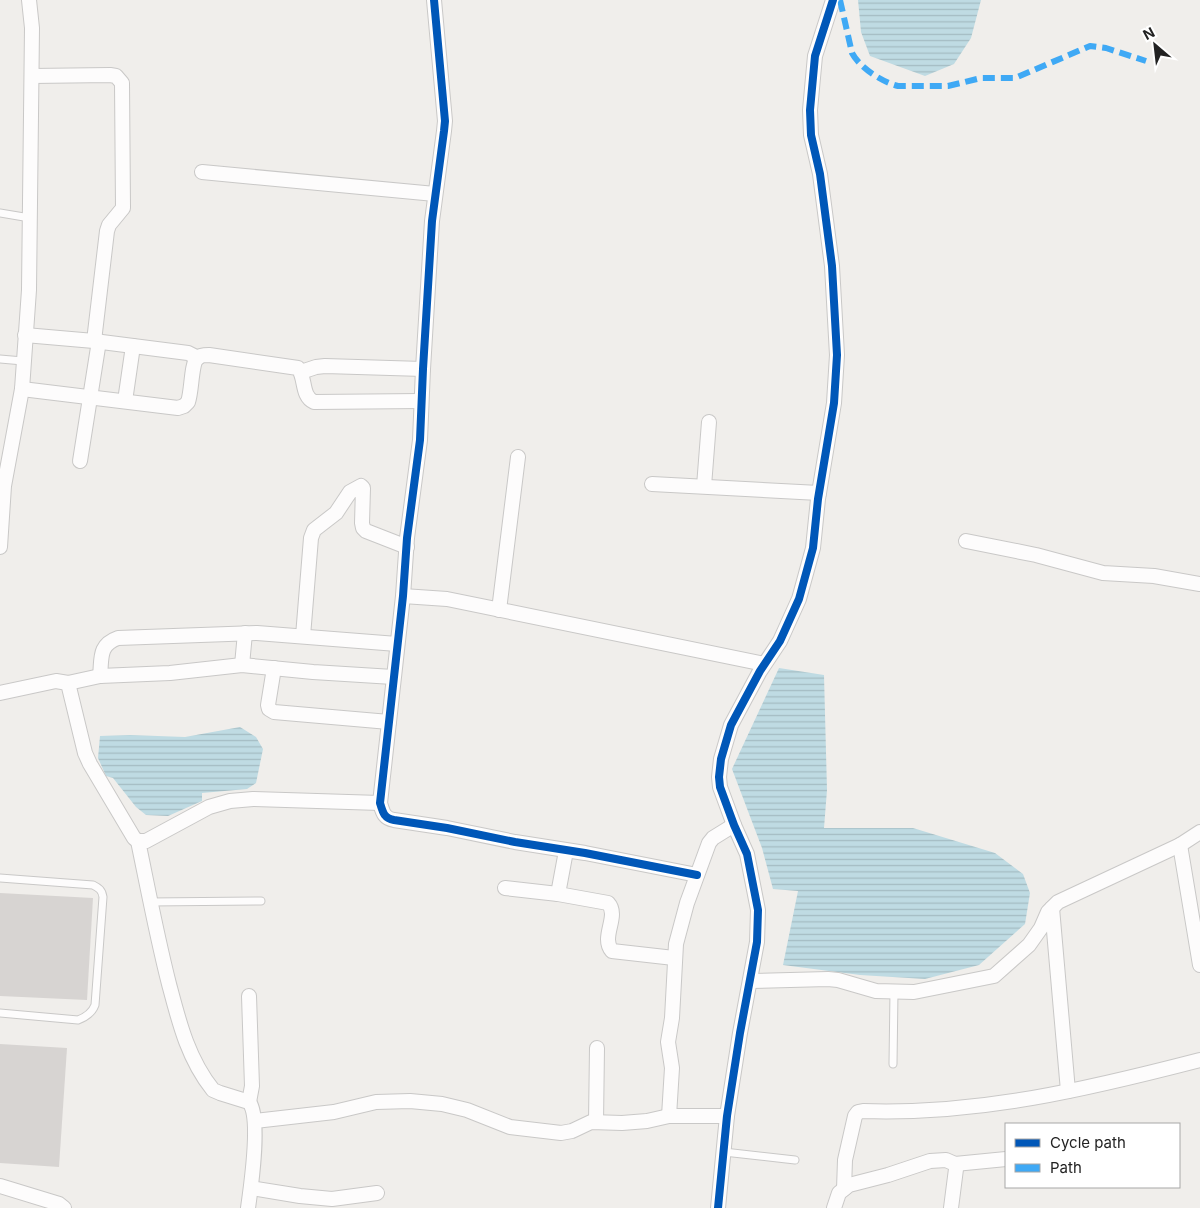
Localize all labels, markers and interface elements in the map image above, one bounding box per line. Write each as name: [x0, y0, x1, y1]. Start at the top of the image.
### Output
north arrow: [1130, 20, 1180, 70]
text: N: [1140, 23, 1157, 43]
legend: [1005, 1123, 1180, 1188]
text: Cycle path: [1050, 1133, 1126, 1152]
text: Path: [1050, 1158, 1082, 1177]

